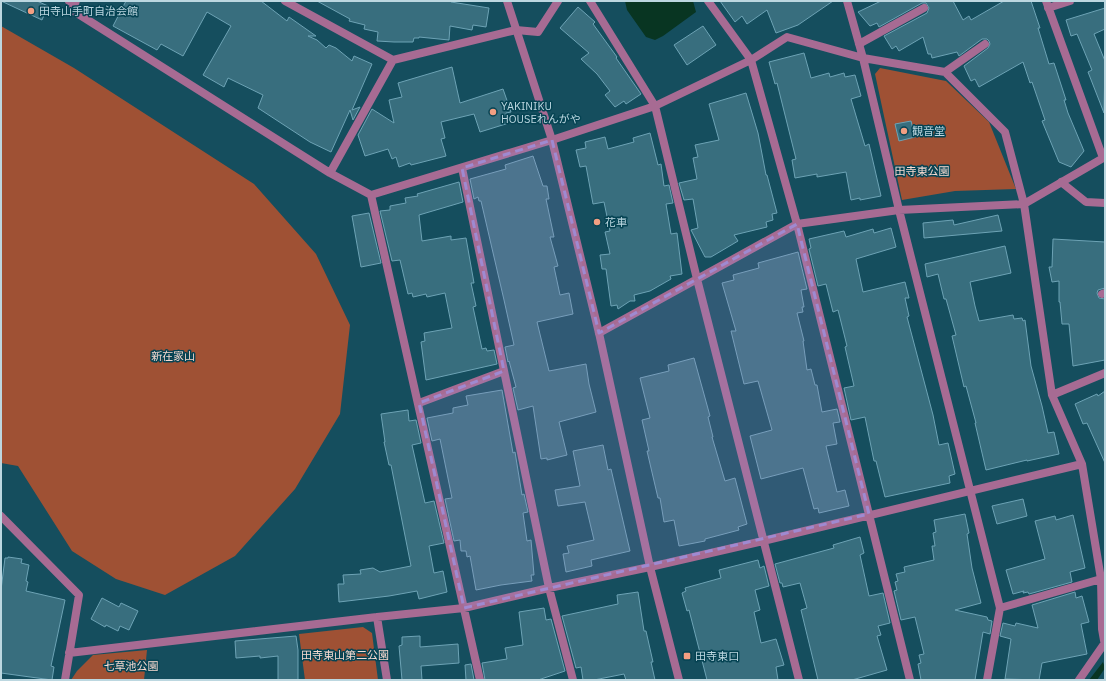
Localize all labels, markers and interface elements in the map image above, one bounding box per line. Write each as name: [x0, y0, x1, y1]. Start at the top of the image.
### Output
place label: 田寺山手町自治会館: [39, 4, 138, 18]
marker: 田寺山手町自治会館: [26, 6, 36, 16]
place label: YAKINIKU HOUSEれんがや: [501, 99, 581, 126]
marker: YAKINIKU HOUSEれんがや: [488, 107, 498, 117]
place label: 観音堂: [912, 124, 945, 138]
marker: 観音堂: [899, 126, 909, 136]
park label: 田寺東公園: [895, 164, 950, 178]
place label: 花車: [605, 215, 627, 229]
marker: 花車: [592, 217, 602, 227]
park label: 新在家山: [151, 349, 195, 363]
park label: 田寺東山第二公園: [301, 648, 389, 662]
place label: 田寺東口: [695, 649, 739, 663]
marker: 田寺東口: [682, 651, 692, 661]
park label: 七草池公園: [104, 659, 159, 673]

